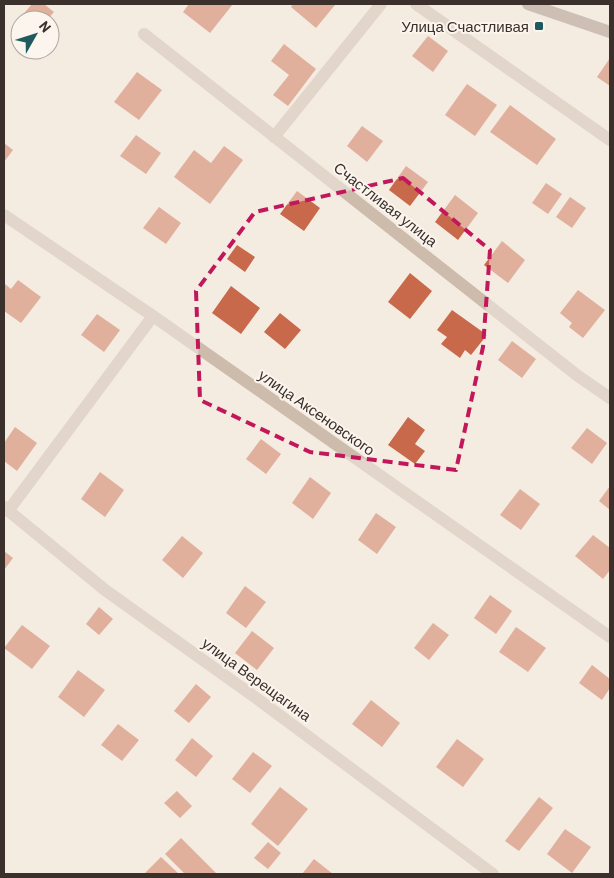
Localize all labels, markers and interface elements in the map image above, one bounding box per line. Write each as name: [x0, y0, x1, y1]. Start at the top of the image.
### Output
north arrow: [10, 10, 60, 60]
place label: Улица Счастливая: [401, 17, 529, 35]
text: N: [36, 18, 55, 35]
marker: Улица Счастливая: [533, 20, 545, 32]
street label: Счастливая улица: [331, 158, 442, 250]
street label: улица Аксеновского: [256, 365, 378, 459]
street label: улица Верещагина: [199, 633, 316, 725]

